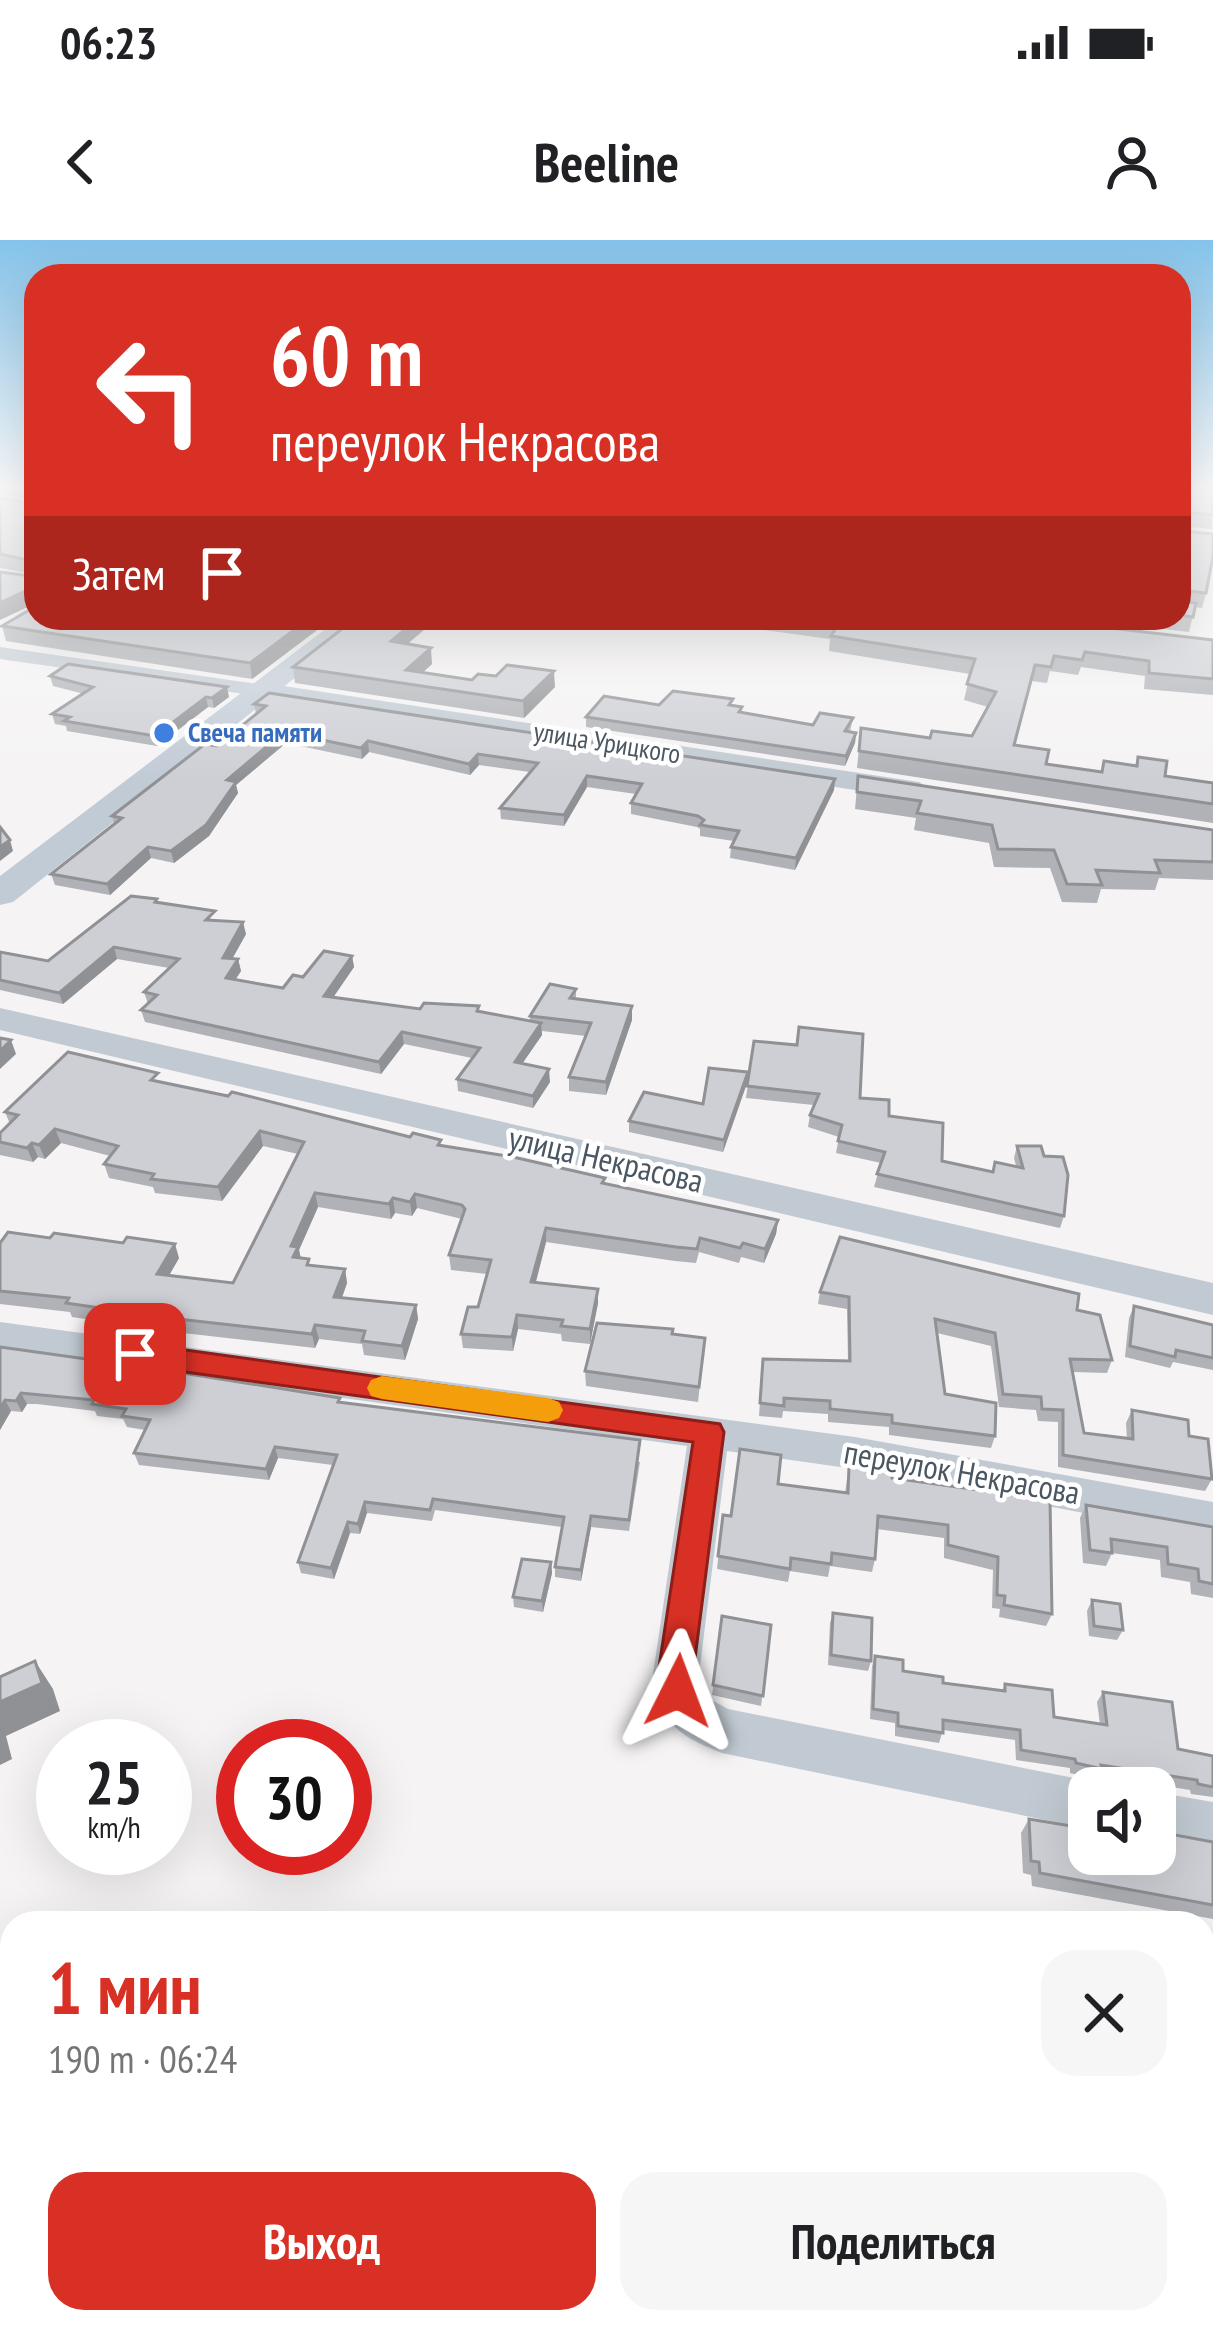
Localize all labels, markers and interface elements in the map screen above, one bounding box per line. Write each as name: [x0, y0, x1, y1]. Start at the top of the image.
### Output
text: 06:23: [60, 13, 157, 71]
text: Beeline: [534, 127, 679, 197]
icon: back: [48, 129, 114, 195]
icon: person: [1099, 129, 1165, 195]
text: 60 m: [270, 300, 423, 409]
icon: left: [72, 312, 228, 468]
text: переулок Некрасова: [270, 406, 660, 476]
icon: arrive: [189, 540, 255, 606]
text: Затем: [72, 544, 165, 602]
street label: улица Урицкого: [531, 714, 683, 770]
place label: Свеча памяти: [188, 715, 322, 749]
marker: Свеча памяти: [151, 720, 177, 746]
street label: улица Некрасова: [505, 1115, 708, 1202]
pin: [84, 1303, 186, 1405]
icon: arrive: [102, 1321, 168, 1387]
street label: переулок Некрасова: [841, 1430, 1083, 1513]
position arrow: [615, 1628, 741, 1754]
speed limit sign: 30: [216, 1719, 372, 1875]
text: 25: [85, 1743, 143, 1821]
map controls: [1068, 1767, 1176, 1875]
button: sound: [1068, 1767, 1176, 1875]
text: km/h: [87, 1807, 141, 1846]
text: 1 мин: [48, 1941, 202, 2034]
button: close: [1041, 1950, 1167, 2076]
text: 190 m · 06:24: [48, 2033, 237, 2084]
button: Выход: [48, 2172, 596, 2310]
button: Поделиться: [620, 2172, 1167, 2310]

